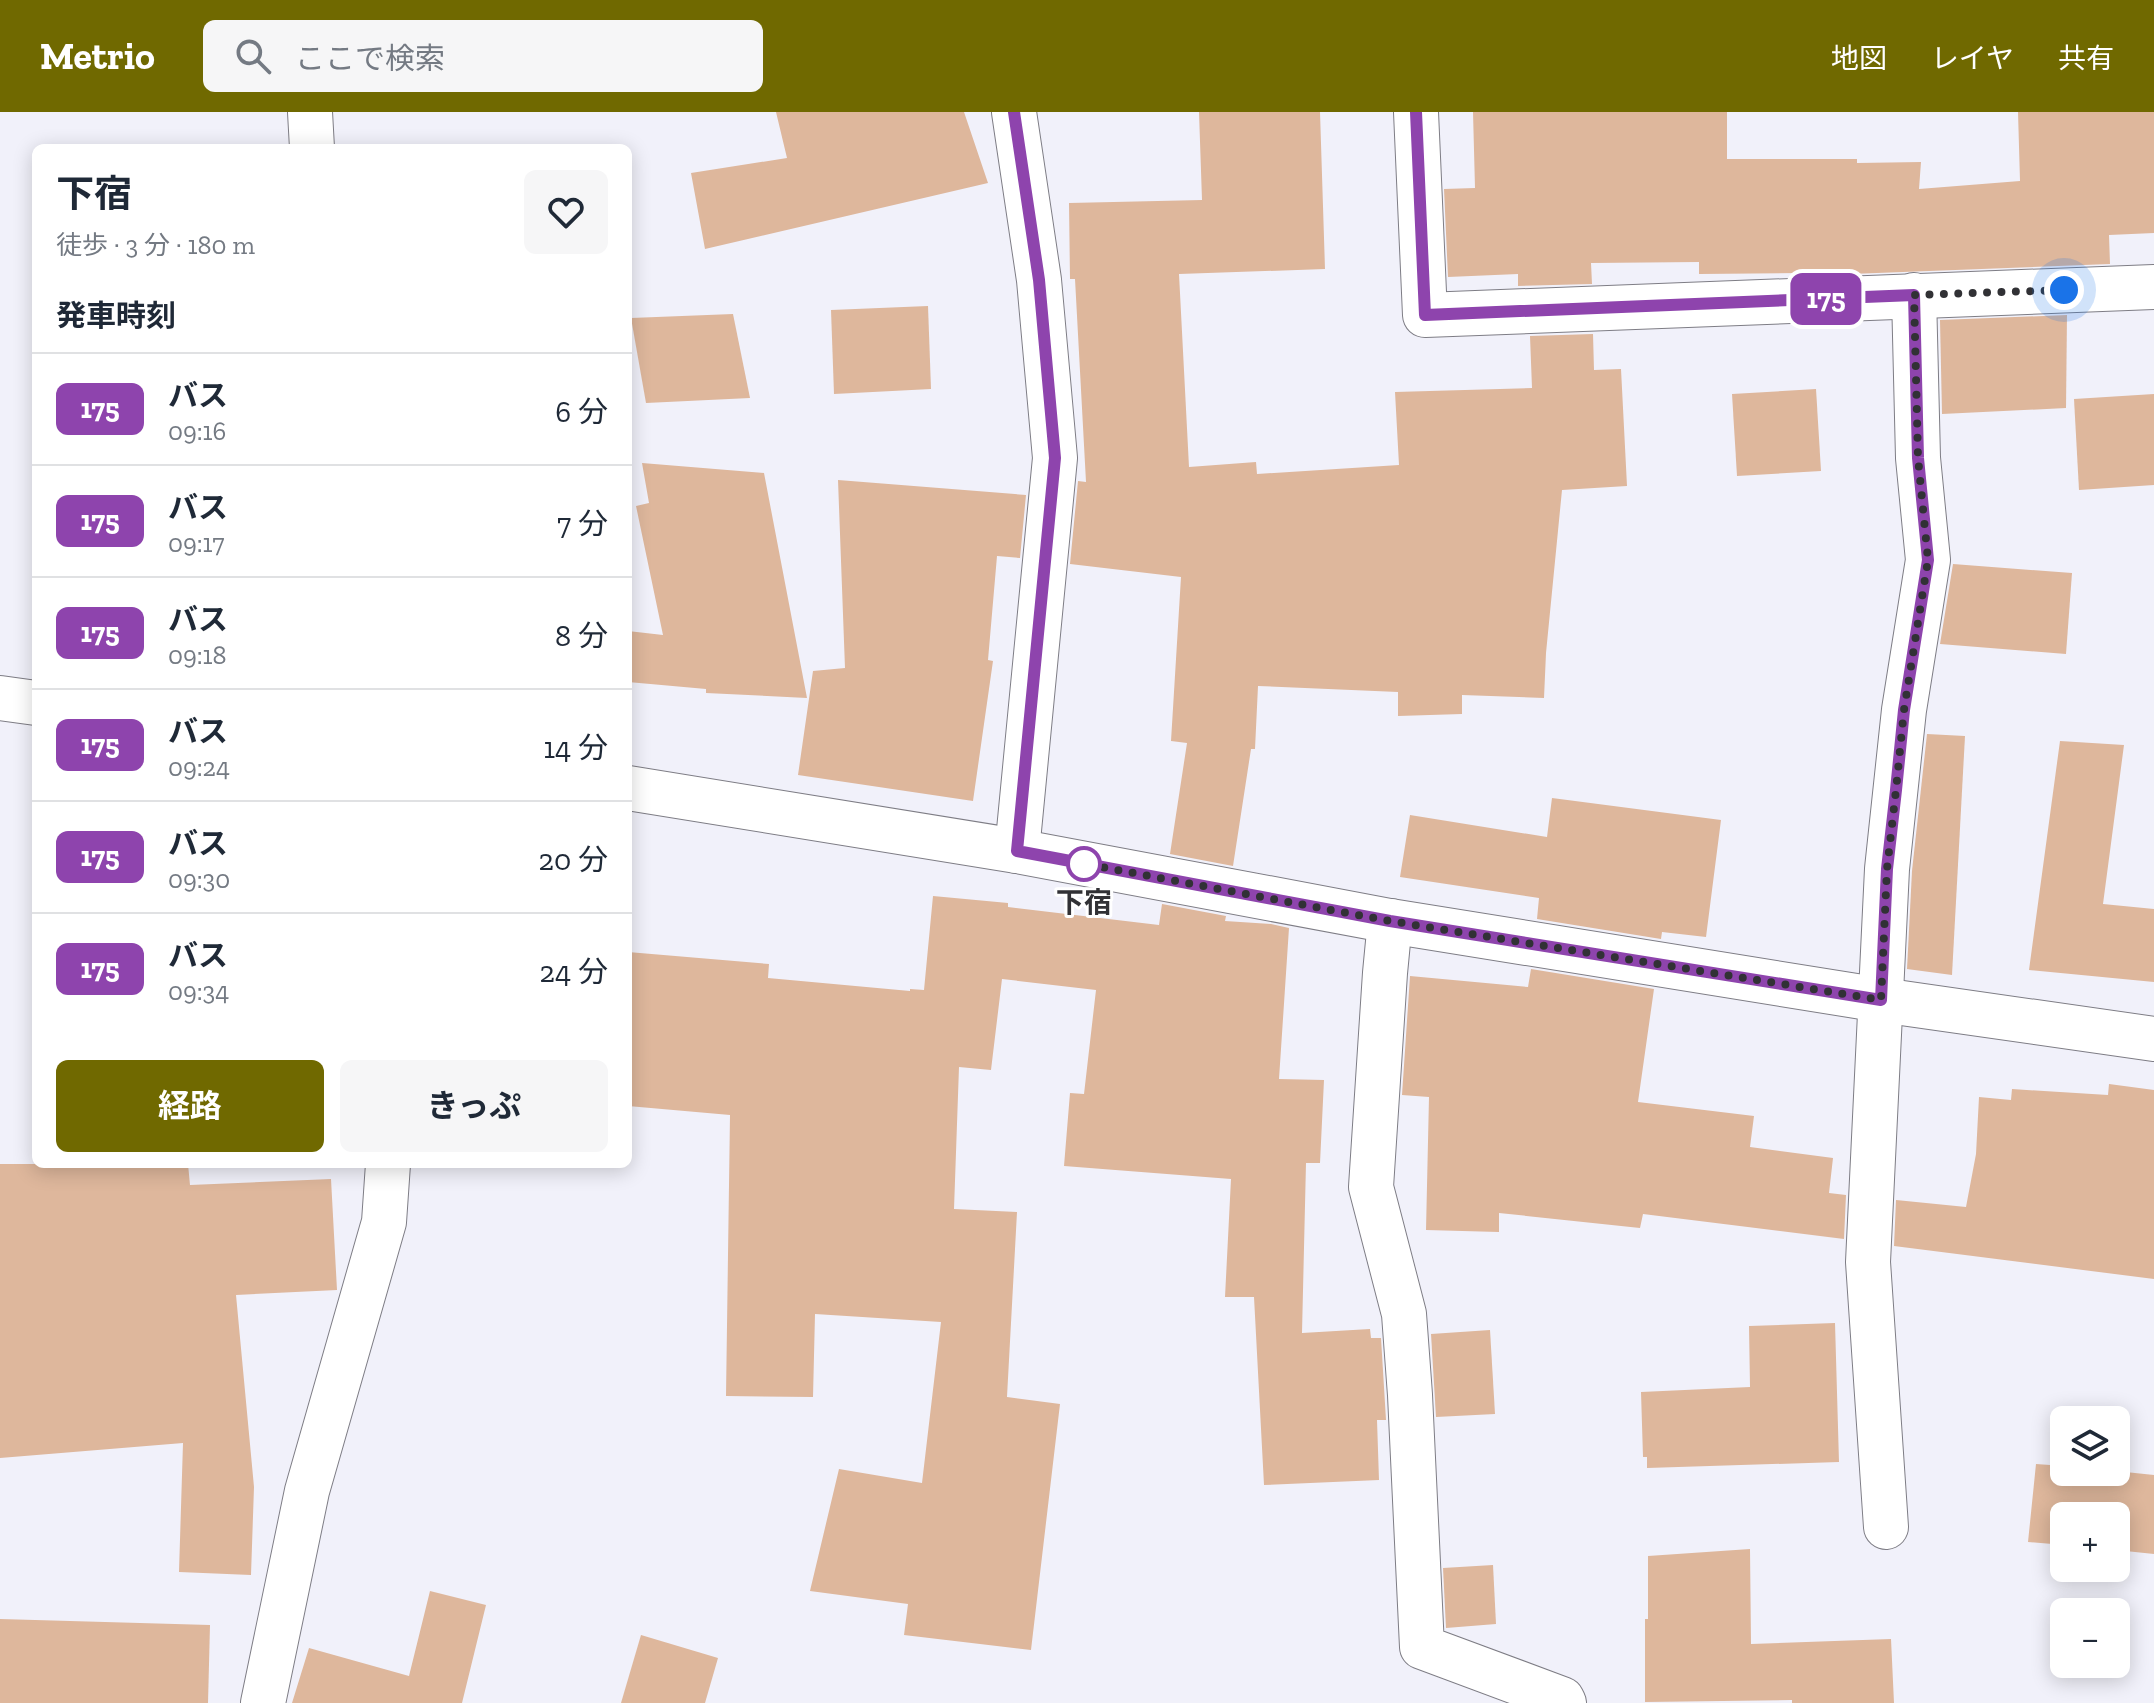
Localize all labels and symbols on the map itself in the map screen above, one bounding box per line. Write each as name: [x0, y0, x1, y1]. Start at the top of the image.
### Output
your location: [2044, 270, 2084, 310]
line badge: 175: [1780, 273, 1872, 325]
marker: 下宿: [1067, 847, 1101, 881]
place label: 下宿: [1056, 886, 1112, 919]

